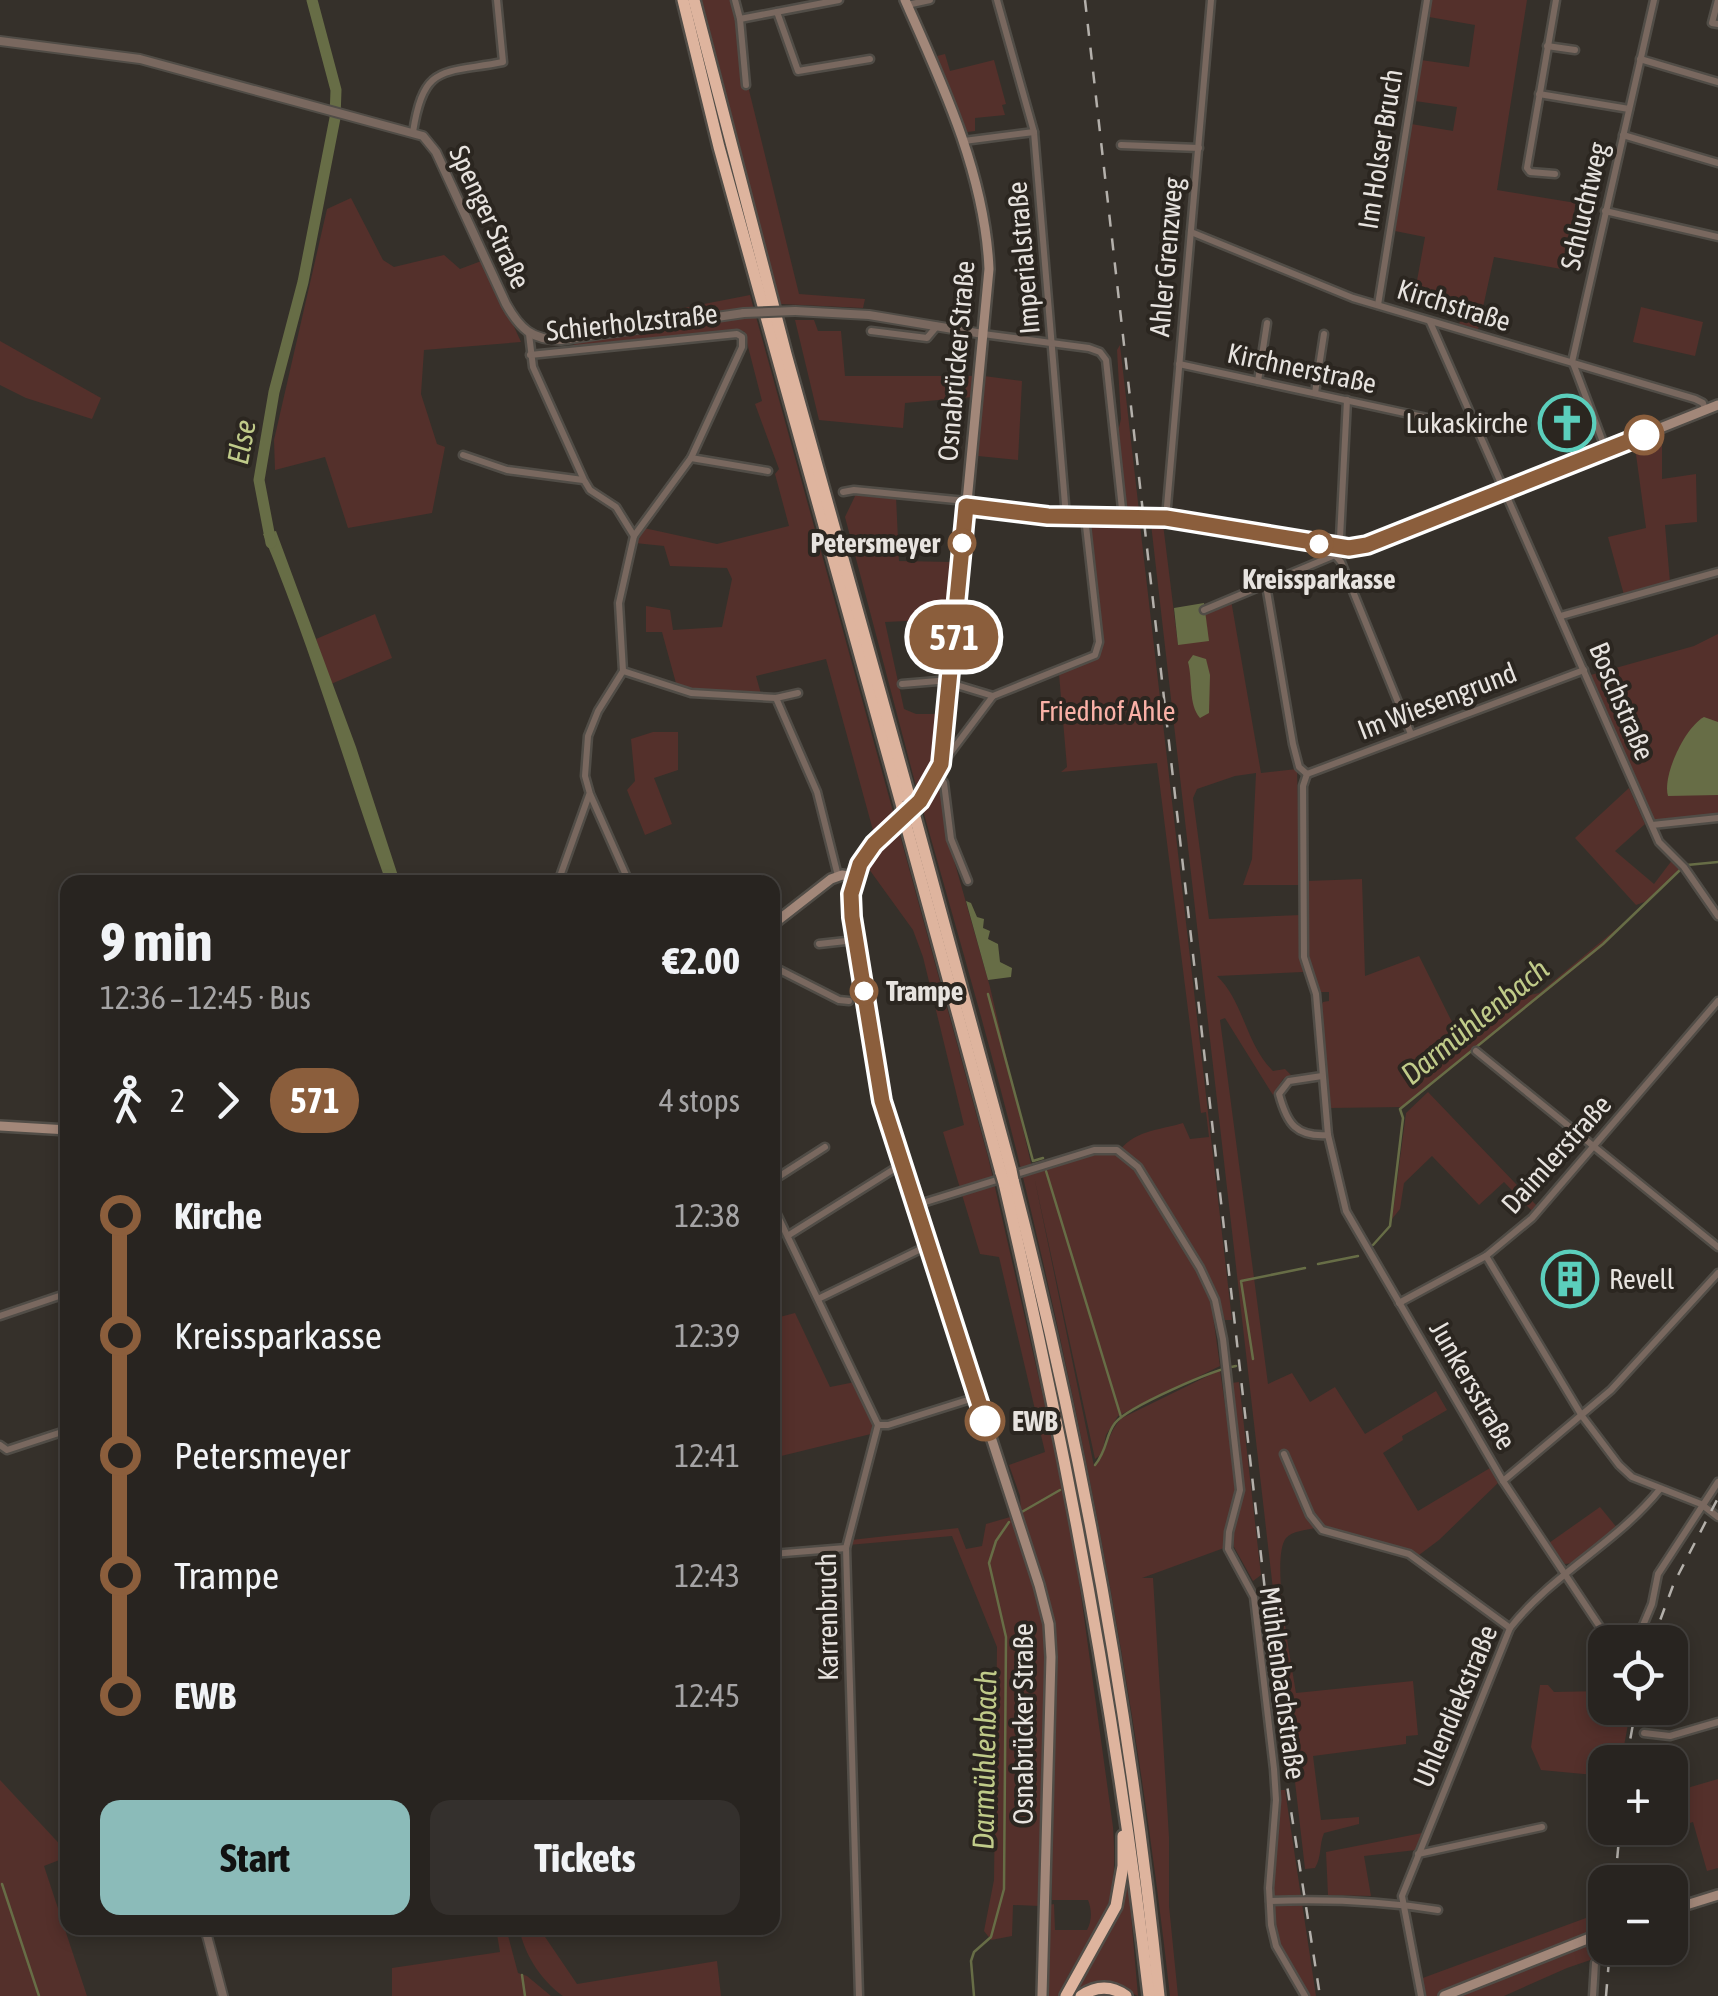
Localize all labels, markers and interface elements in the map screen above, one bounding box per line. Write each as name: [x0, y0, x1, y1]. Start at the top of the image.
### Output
street label: Im Holser Bruch: [1352, 67, 1408, 231]
street label: Schluchtweg: [1554, 139, 1614, 273]
street label: Spenger Straße: [443, 140, 537, 294]
street label: Ahler Grenzweg: [1143, 176, 1189, 338]
street label: Imperialstraße: [1000, 180, 1046, 336]
street label: Osnabrücker Straße: [931, 259, 981, 463]
street label: Kirchstraße: [1393, 273, 1515, 337]
street label: Schierholzstraße: [545, 297, 719, 347]
street label: Kirchnerstraße: [1225, 337, 1379, 399]
church icon: Lukaskirche: [1537, 393, 1597, 453]
place label: Lukaskirche: [1406, 407, 1528, 439]
unlabelled marker: [1625, 416, 1663, 454]
water label: Else: [220, 417, 262, 467]
place label: Petersmeyer: [810, 527, 941, 559]
marker: Petersmeyer: [949, 530, 975, 556]
marker: Kreissparkasse: [1306, 531, 1332, 557]
place label: Kreissparkasse: [1242, 563, 1396, 595]
line badge: 571: [896, 604, 1012, 670]
text: 571: [929, 617, 979, 657]
street label: Boschstraße: [1583, 637, 1661, 765]
street label: Im Wiesengrund: [1353, 656, 1521, 746]
park label: Friedhof Ahle: [1039, 695, 1175, 727]
text: 9 min: [100, 910, 212, 973]
text: €2.00: [663, 939, 740, 982]
water label: Darmühlenbach: [1394, 951, 1555, 1091]
place label: Trampe: [886, 975, 963, 1007]
marker: Trampe: [851, 978, 877, 1004]
text: 12:36 – 12:45 · Bus: [100, 979, 311, 1016]
icon: walk: [100, 1073, 155, 1128]
icon: forward: [200, 1073, 255, 1128]
text: 571: [290, 1080, 339, 1120]
text: 2: [170, 1082, 185, 1119]
text: 4 stops: [659, 1082, 740, 1119]
street label: Daimlerstraße: [1495, 1088, 1617, 1220]
text: Kirche: [174, 1194, 262, 1237]
text: 12:38: [674, 1197, 740, 1234]
building icon: Revell: [1540, 1249, 1600, 1309]
place label: Revell: [1609, 1263, 1675, 1295]
text: Kreissparkasse: [174, 1314, 382, 1357]
street label: Junkersstraße: [1423, 1315, 1523, 1455]
text: 12:39: [674, 1317, 740, 1354]
marker: EWB: [966, 1402, 1004, 1440]
place label: EWB: [1012, 1405, 1058, 1437]
text: Petersmeyer: [174, 1434, 350, 1477]
text: 12:41: [674, 1437, 740, 1474]
street label: Karrenbruch: [810, 1553, 844, 1681]
text: Trampe: [174, 1554, 279, 1597]
text: 12:43: [674, 1557, 740, 1594]
street label: Mühlenbachstraße: [1254, 1585, 1312, 1781]
street label: Uhlendiekstraße: [1407, 1620, 1503, 1792]
street label: Osnabrücker Straße: [1007, 1623, 1039, 1825]
map controls: [1588, 1625, 1688, 1965]
button: locate: [1588, 1625, 1688, 1725]
water label: Darmühlenbach: [965, 1670, 1003, 1850]
text: EWB: [174, 1674, 236, 1717]
text: 12:45: [674, 1677, 740, 1714]
button: +: [1588, 1745, 1688, 1845]
button: Start: [100, 1800, 410, 1915]
button: Tickets: [430, 1800, 740, 1915]
button: −: [1588, 1865, 1688, 1965]

